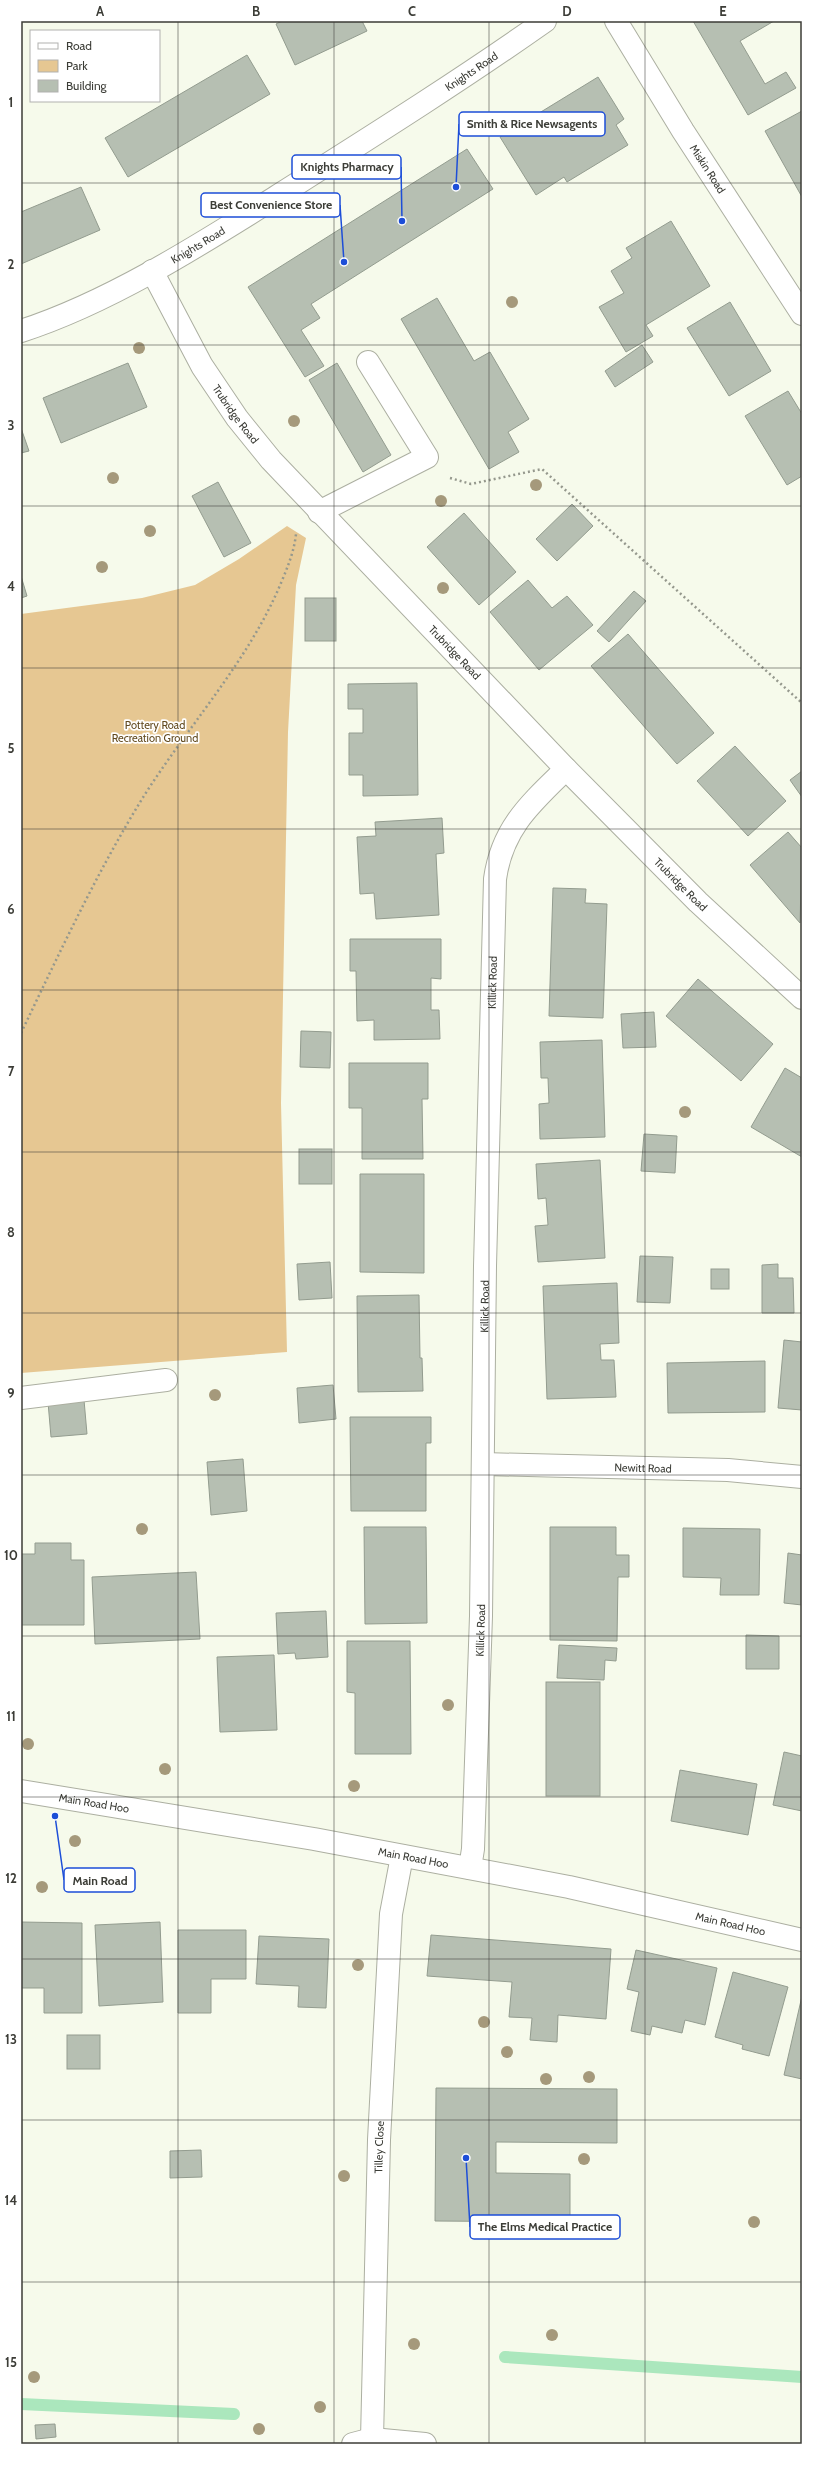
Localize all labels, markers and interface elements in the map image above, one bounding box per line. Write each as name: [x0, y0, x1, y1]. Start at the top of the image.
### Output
text: A: [96, 3, 105, 19]
text: B: [252, 3, 260, 19]
text: C: [408, 3, 416, 19]
text: D: [562, 3, 572, 19]
text: E: [719, 3, 727, 19]
legend: [30, 30, 160, 102]
text: Road: [66, 38, 92, 53]
street label: Knights Road: [442, 49, 500, 94]
text: Park: [66, 58, 88, 73]
text: Building: [66, 78, 108, 93]
text: 1: [9, 94, 13, 110]
callout: Smith & Rice Newsagents: [459, 112, 605, 136]
text: Smith & Rice Newsagents: [467, 116, 597, 131]
street label: Miskin Road: [687, 142, 729, 196]
callout: Knights Pharmacy: [292, 155, 401, 179]
text: Knights Pharmacy: [300, 159, 394, 174]
callout: Best Convenience Store: [201, 193, 340, 217]
text: Best Convenience Store: [210, 197, 332, 212]
street label: Knights Road: [168, 224, 228, 267]
text: 2: [8, 256, 15, 272]
street label: Trubridge Road: [209, 382, 262, 446]
text: 3: [7, 417, 15, 433]
text: 4: [7, 578, 15, 594]
street label: Trubridge Road: [426, 622, 484, 682]
park label: Pottery Road Recreation Ground: [112, 718, 198, 745]
text: 5: [8, 740, 15, 756]
street label: Trubridge Road: [651, 855, 710, 914]
text: 6: [7, 901, 15, 917]
street label: Killick Road: [485, 956, 500, 1009]
text: 7: [8, 1063, 15, 1079]
text: 8: [7, 1224, 15, 1240]
street label: Killick Road: [477, 1280, 492, 1333]
text: 9: [7, 1385, 15, 1401]
street label: Newitt Road: [614, 1460, 672, 1476]
text: 10: [4, 1547, 18, 1563]
street label: Killick Road: [473, 1604, 488, 1657]
text: 11: [6, 1708, 16, 1724]
street label: Main Road Hoo: [58, 1790, 130, 1816]
street label: Main Road Hoo: [377, 1844, 450, 1871]
callout: Main Road: [64, 1868, 135, 1892]
text: 12: [5, 1870, 17, 1886]
text: Main Road: [72, 1873, 128, 1888]
street label: Main Road Hoo: [694, 1909, 767, 1938]
text: 13: [5, 2031, 17, 2047]
street label: Tilley Close: [371, 2120, 387, 2173]
text: 14: [5, 2192, 17, 2208]
callout: The Elms Medical Practice: [470, 2215, 620, 2239]
text: The Elms Medical Practice: [478, 2219, 612, 2234]
text: 15: [5, 2354, 17, 2370]

